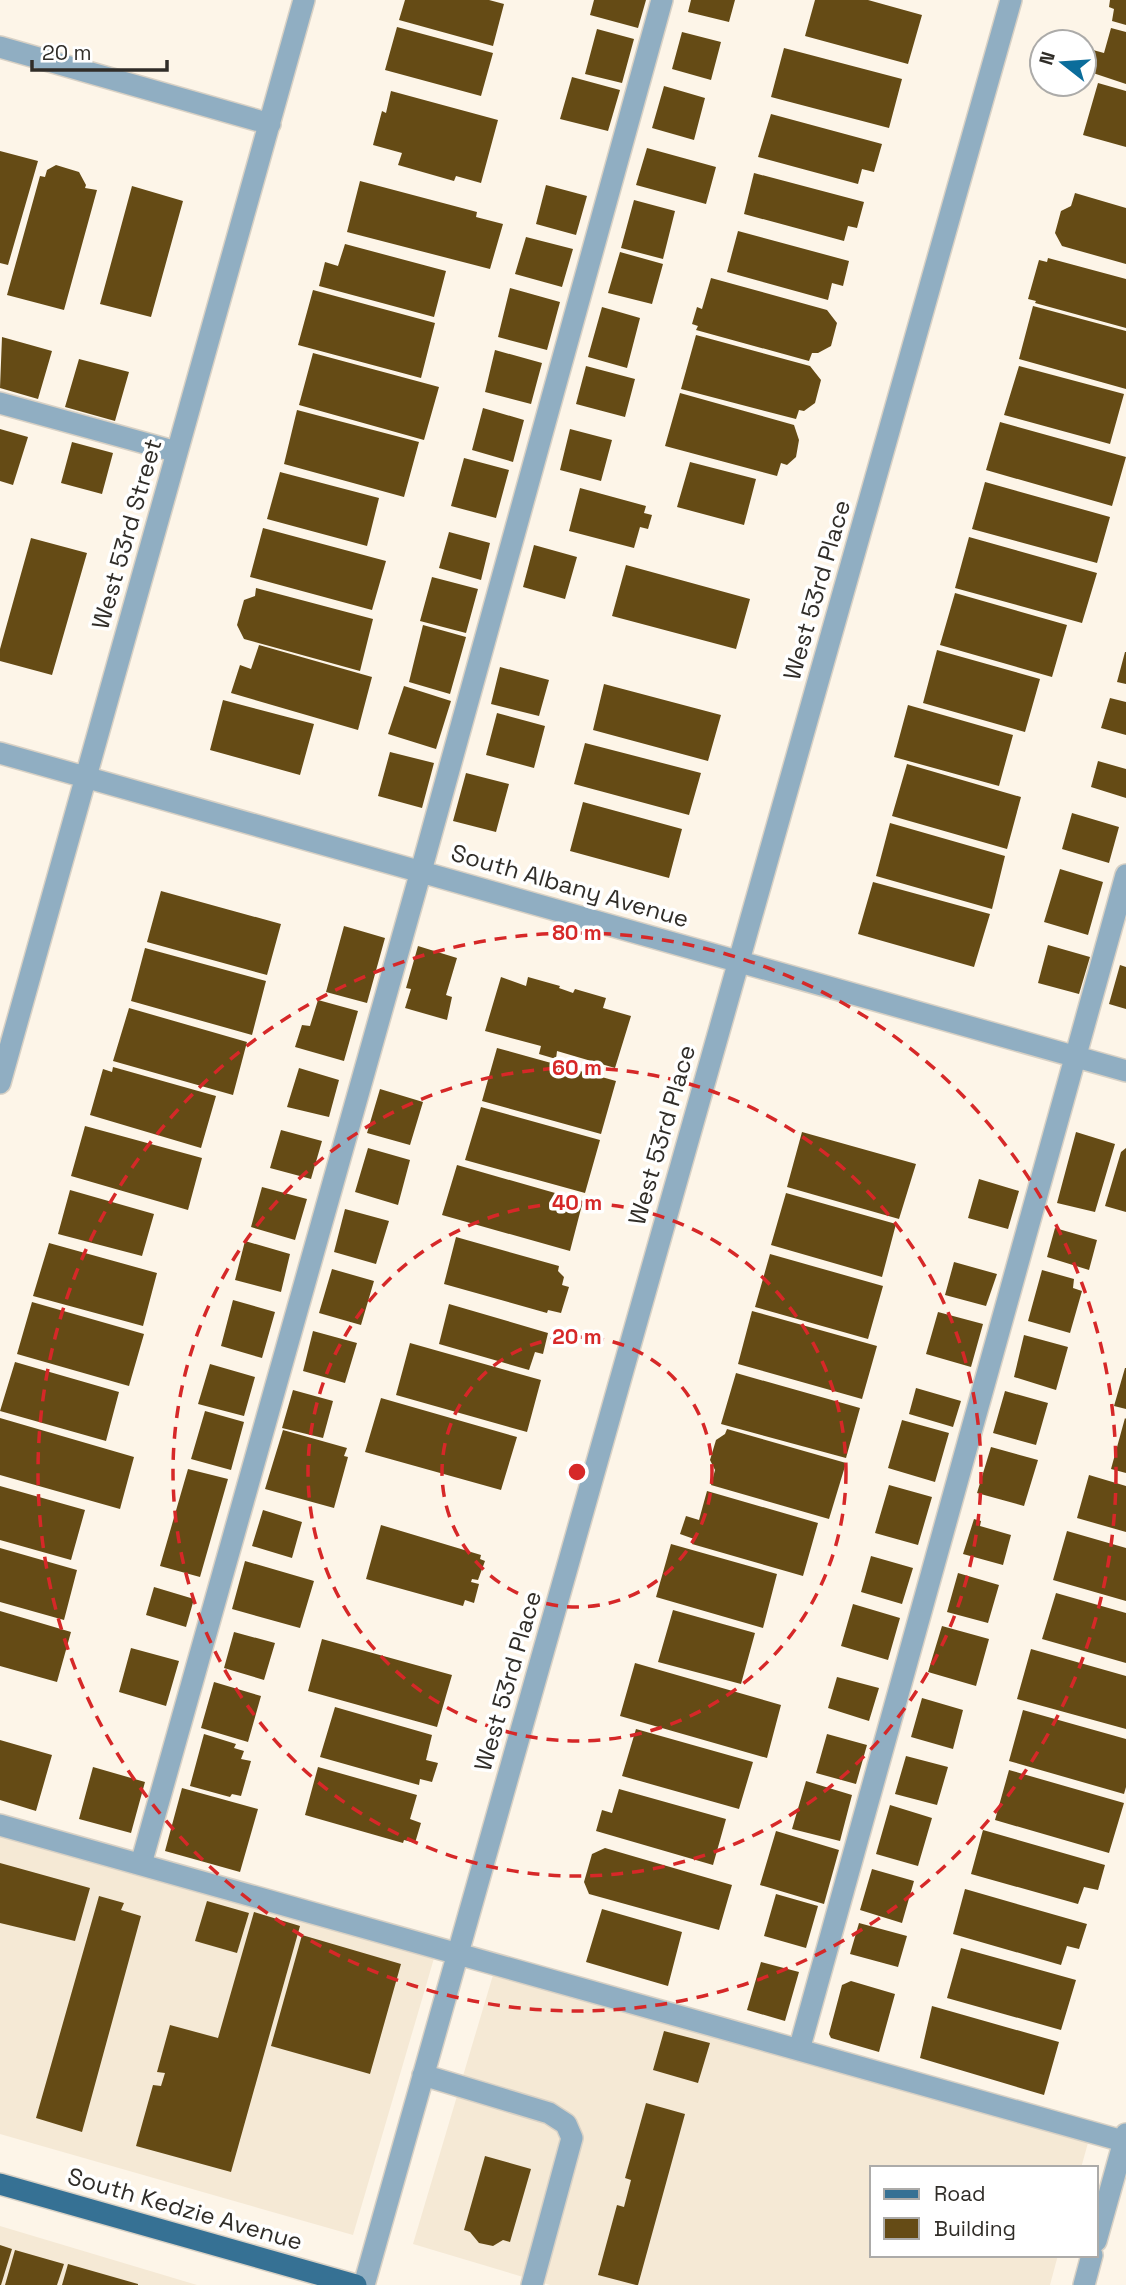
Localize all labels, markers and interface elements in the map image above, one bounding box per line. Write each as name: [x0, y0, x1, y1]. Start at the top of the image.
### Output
scale bar: [32, 28, 166, 72]
north arrow: [1028, 28, 1098, 98]
text: 20 m: [42, 39, 92, 66]
text: N: [1033, 48, 1061, 68]
street label: West 53rd Street: [84, 435, 169, 633]
street label: West 53rd Place: [776, 496, 857, 683]
street label: South Albany Avenue: [448, 837, 693, 934]
text: 80 m: [552, 919, 602, 946]
street label: West 53rd Place: [621, 1041, 702, 1228]
text: 60 m: [552, 1054, 602, 1081]
text: 40 m: [552, 1189, 602, 1216]
text: 20 m: [552, 1323, 602, 1350]
centre of rings: [565, 1460, 589, 1484]
street label: West 53rd Place: [467, 1587, 548, 1774]
street label: South Kedzie Avenue: [64, 2160, 306, 2257]
legend: [870, 2166, 1098, 2257]
text: Road: [934, 2180, 986, 2207]
text: Building: [934, 2215, 1016, 2242]

